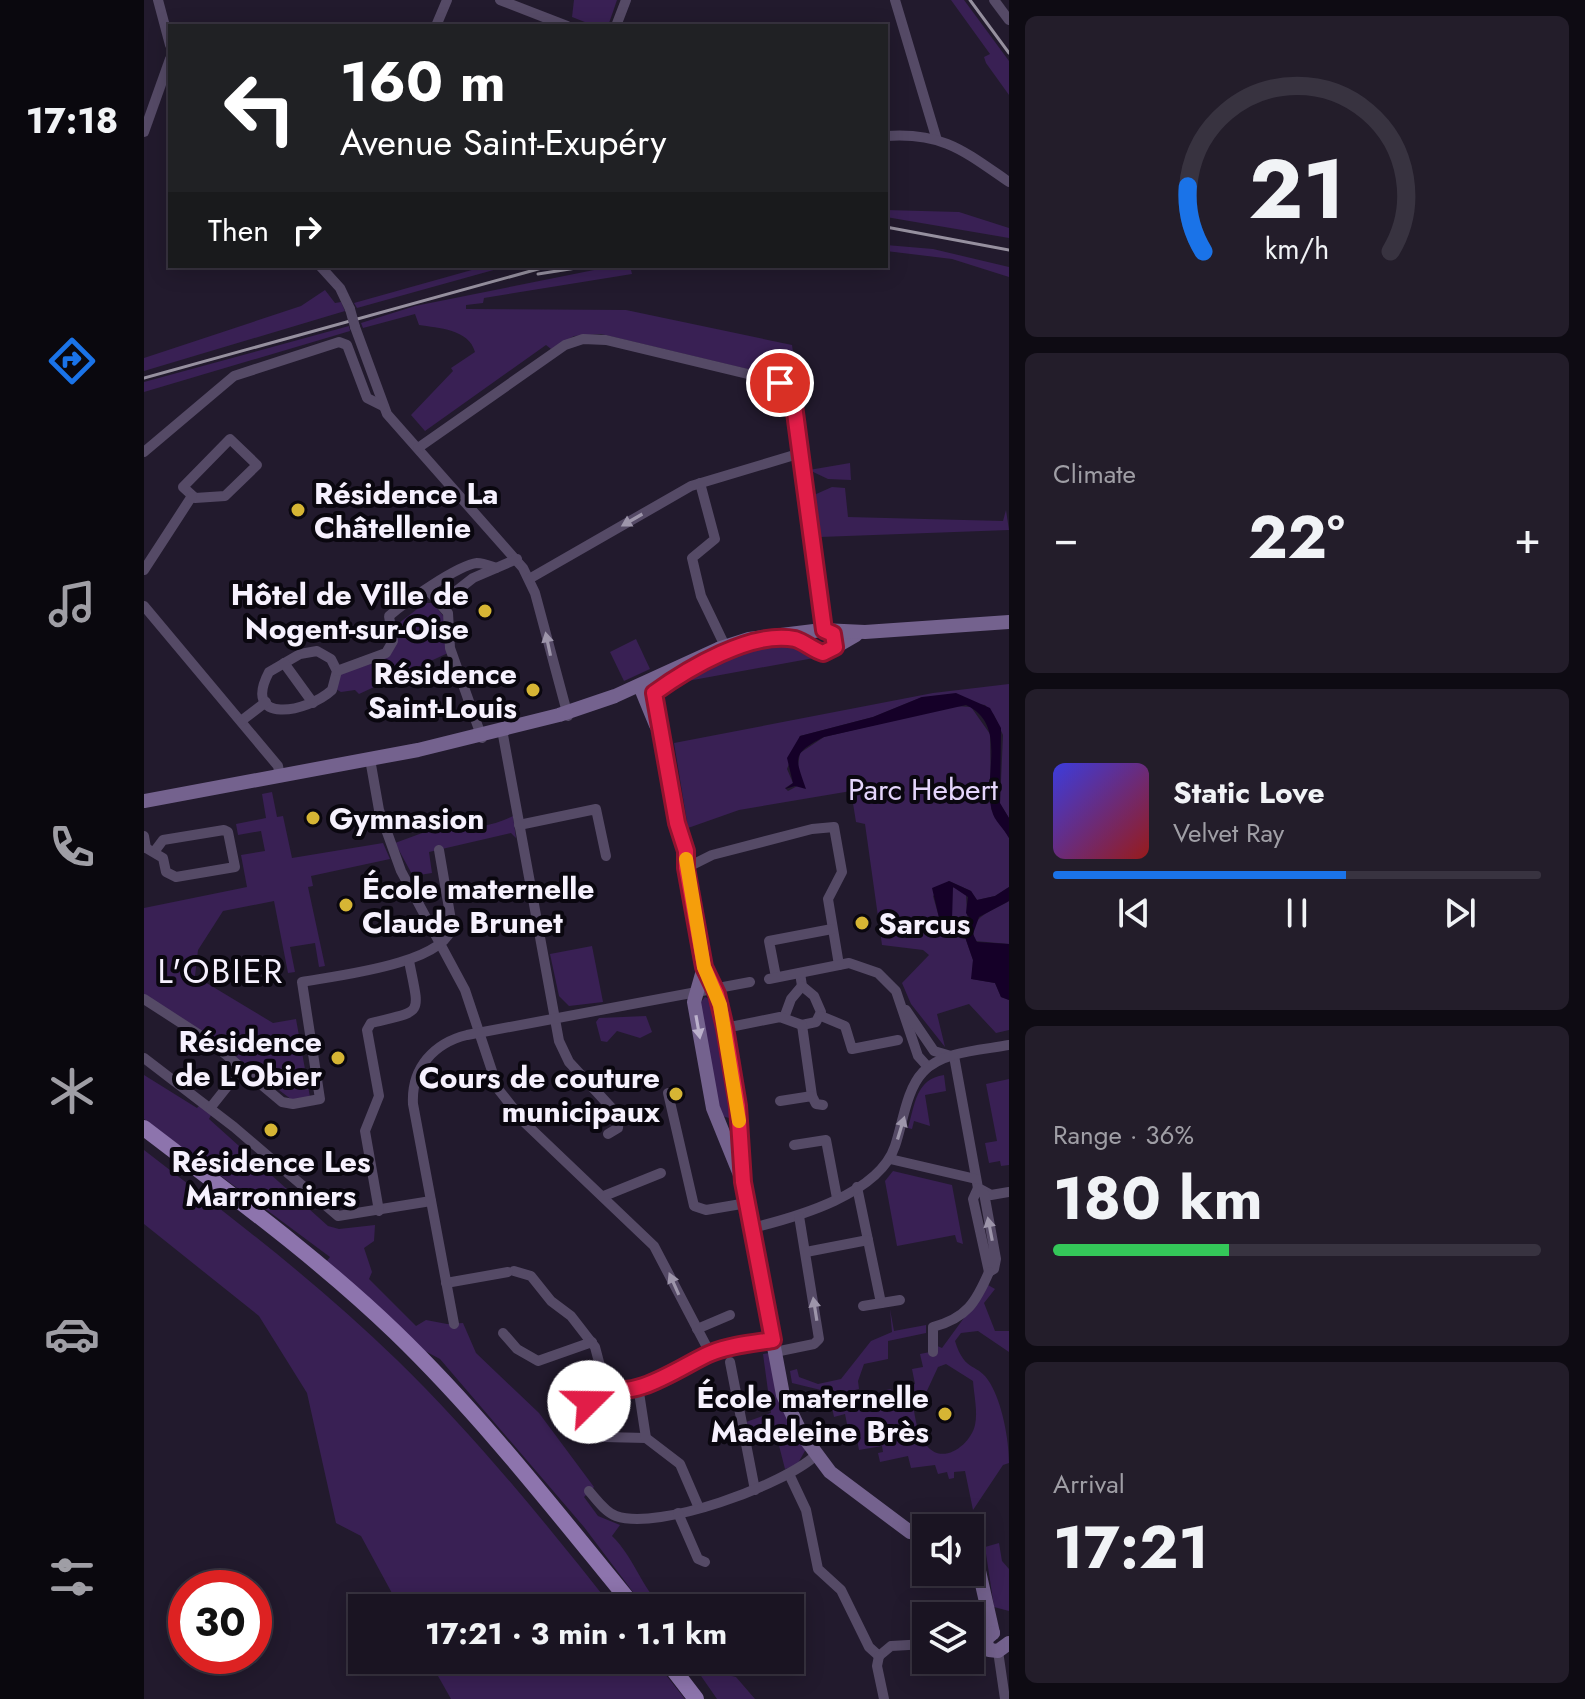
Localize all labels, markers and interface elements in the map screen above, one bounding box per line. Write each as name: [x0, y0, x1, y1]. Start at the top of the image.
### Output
text: 160 m: [340, 41, 506, 122]
icon: left: [208, 56, 312, 160]
text: 17:18: [26, 94, 118, 146]
text: Avenue Saint-Exupéry: [340, 116, 666, 168]
text: 21: [1249, 129, 1345, 249]
icon: right: [285, 208, 329, 252]
text: Then: [208, 209, 269, 252]
text: km/h: [1265, 228, 1329, 270]
icon: directions: [44, 333, 100, 389]
pin: [746, 349, 814, 417]
icon: arrive: [758, 361, 802, 405]
text: Climate: [1053, 455, 1136, 493]
place label: Résidence La Châtellenie: [314, 472, 499, 549]
text: 22°: [1248, 494, 1345, 581]
marker: Résidence La Châtellenie: [289, 501, 307, 519]
text: −: [1053, 506, 1079, 570]
text: +: [1514, 506, 1541, 570]
one-way arrow: [620, 513, 643, 527]
place label: Hôtel de Ville de Nogent-sur-Oise: [231, 573, 469, 650]
icon: music: [44, 576, 100, 632]
marker: Hôtel de Ville de Nogent-sur-Oise: [476, 602, 494, 620]
one-way arrow: [541, 631, 554, 656]
place label: Résidence Saint-Louis: [368, 652, 517, 729]
marker: Résidence Saint-Louis: [524, 681, 542, 699]
park label: Parc Hebert: [848, 768, 999, 811]
text: Static Love: [1173, 771, 1325, 814]
place label: Gymnasion: [329, 797, 484, 840]
marker: Gymnasion: [304, 809, 322, 827]
text: Velvet Ray: [1173, 814, 1284, 852]
icon: phone: [44, 819, 100, 875]
place label: École maternelle Claude Brunet: [362, 867, 595, 944]
icon: previous: [1112, 891, 1156, 935]
icon: pause: [1275, 891, 1319, 935]
icon: next: [1438, 891, 1482, 935]
marker: École maternelle Claude Brunet: [337, 896, 355, 914]
place label: Sarcus: [878, 902, 971, 945]
marker: Sarcus: [853, 914, 871, 932]
district label: L'OBIER: [158, 947, 284, 996]
one-way arrow: [693, 1014, 705, 1039]
place label: Résidence de L'Obier: [175, 1020, 323, 1097]
marker: Résidence de L'Obier: [329, 1049, 347, 1067]
place label: Cours de couture municipaux: [419, 1056, 660, 1133]
icon: climate: [44, 1063, 100, 1119]
marker: Cours de couture municipaux: [667, 1085, 685, 1103]
one-way arrow: [895, 1116, 908, 1140]
text: Range · 36%: [1053, 1116, 1194, 1154]
marker: Résidence Les Marronniers: [262, 1121, 280, 1139]
place label: Résidence Les Marronniers: [171, 1140, 371, 1217]
text: 180 km: [1053, 1155, 1263, 1242]
one-way arrow: [984, 1216, 996, 1241]
one-way arrow: [668, 1272, 681, 1295]
one-way arrow: [808, 1296, 821, 1321]
icon: car: [44, 1306, 100, 1362]
position arrow: [547, 1360, 631, 1444]
place label: École maternelle Madeleine Brès: [696, 1376, 929, 1453]
marker: École maternelle Madeleine Brès: [936, 1405, 954, 1423]
text: Arrival: [1053, 1465, 1125, 1503]
text: 17:21: [1053, 1504, 1209, 1591]
map controls: [912, 1514, 984, 1674]
button: sound: [912, 1514, 984, 1586]
icon: filters: [44, 1549, 100, 1605]
speed limit sign: 30: [168, 1570, 272, 1674]
button: layers: [912, 1602, 984, 1674]
text: 17:21 · 3 min · 1.1 km: [425, 1612, 727, 1655]

